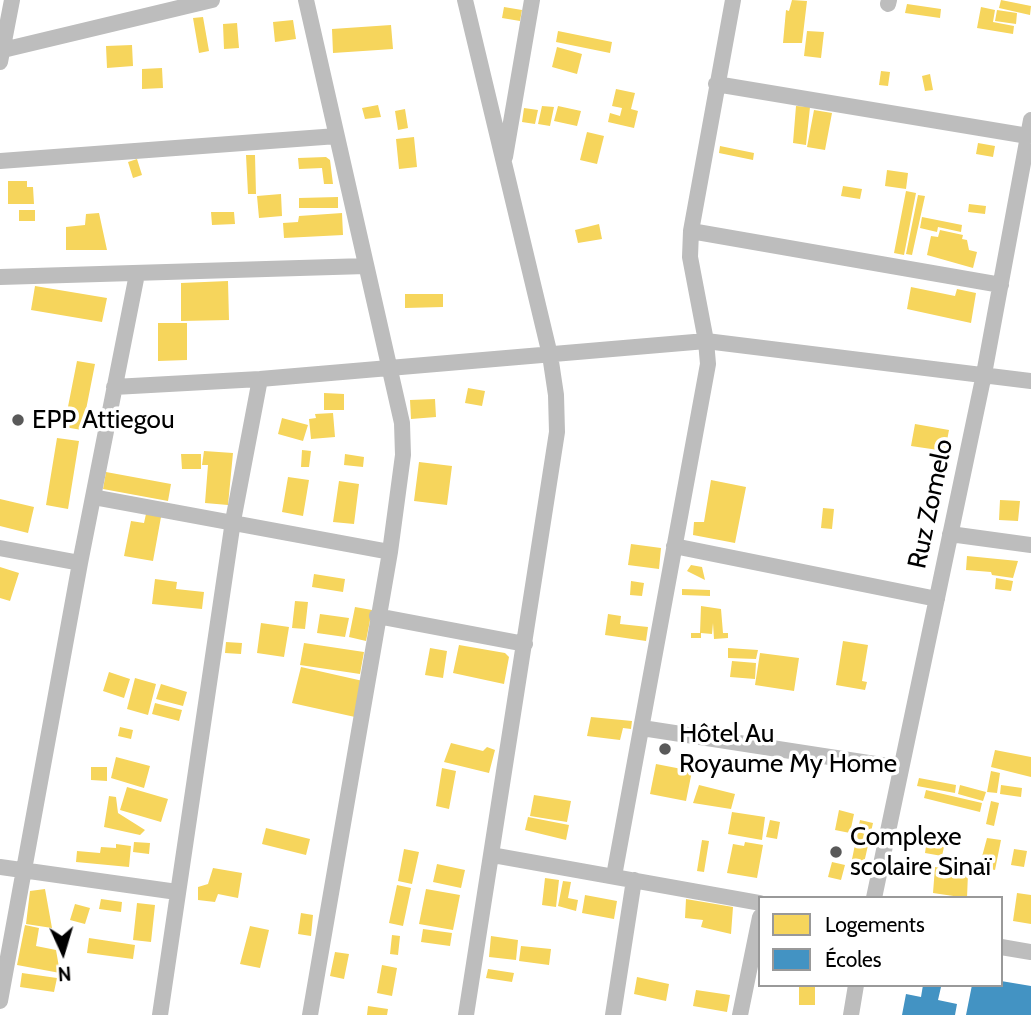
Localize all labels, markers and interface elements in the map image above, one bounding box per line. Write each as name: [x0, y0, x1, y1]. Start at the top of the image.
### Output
place label: EPP Attiegou: [32, 404, 175, 436]
marker: EPP Attiegou: [10, 412, 26, 428]
street label: Ruz Zomelo: [902, 437, 960, 571]
place label: Hôtel Au Royaume My Home: [679, 718, 897, 780]
marker: Hôtel Au Royaume My Home: [657, 741, 673, 757]
place label: Complexe scolaire Sinaï: [850, 821, 991, 882]
marker: Complexe scolaire Sinaï: [828, 844, 844, 860]
legend: [758, 896, 1003, 987]
text: Logements: [825, 912, 925, 937]
north arrow: [28, 917, 98, 987]
text: Écoles: [825, 947, 882, 972]
text: N: [57, 962, 72, 985]

